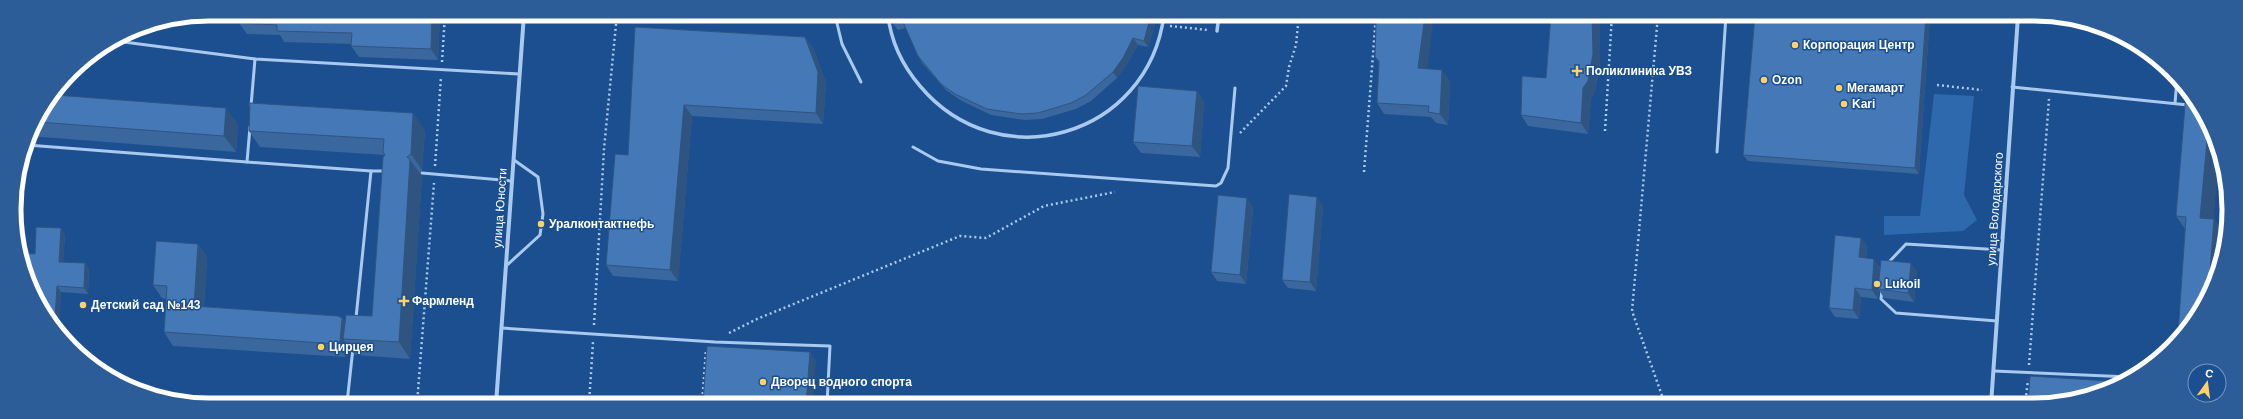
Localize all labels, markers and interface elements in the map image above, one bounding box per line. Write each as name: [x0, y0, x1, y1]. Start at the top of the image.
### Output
place label: Корпорация Центр: [1803, 38, 1915, 52]
marker: Корпорация Центр: [1790, 40, 1800, 50]
place label: Поликлиника УВЗ: [1586, 64, 1692, 78]
marker: Поликлиника УВЗ: [1571, 65, 1583, 77]
place label: Ozon: [1772, 73, 1802, 87]
marker: Ozon: [1759, 75, 1769, 85]
place label: Мегамарт: [1847, 81, 1904, 95]
marker: Мегамарт: [1834, 83, 1844, 93]
place label: Kari: [1852, 97, 1875, 111]
marker: Kari: [1839, 99, 1849, 109]
street label: улица Володарского: [1984, 152, 2006, 266]
street label: улица Юности: [490, 168, 510, 248]
place label: Уралконтактнефь: [549, 217, 654, 231]
marker: Уралконтактнефь: [536, 219, 546, 229]
place label: Lukoil: [1885, 277, 1920, 291]
marker: Lukoil: [1872, 279, 1882, 289]
place label: Фармленд: [412, 294, 474, 308]
marker: Фармленд: [399, 296, 409, 306]
place label: Детский сад №143: [91, 298, 201, 312]
marker: Детский сад №143: [78, 300, 88, 310]
place label: Цирцея: [329, 340, 374, 354]
marker: Цирцея: [316, 342, 326, 352]
north arrow: [2187, 363, 2227, 403]
text: С: [2204, 367, 2215, 380]
place label: Дворец водного спорта: [771, 375, 912, 389]
marker: Дворец водного спорта: [758, 377, 768, 387]

